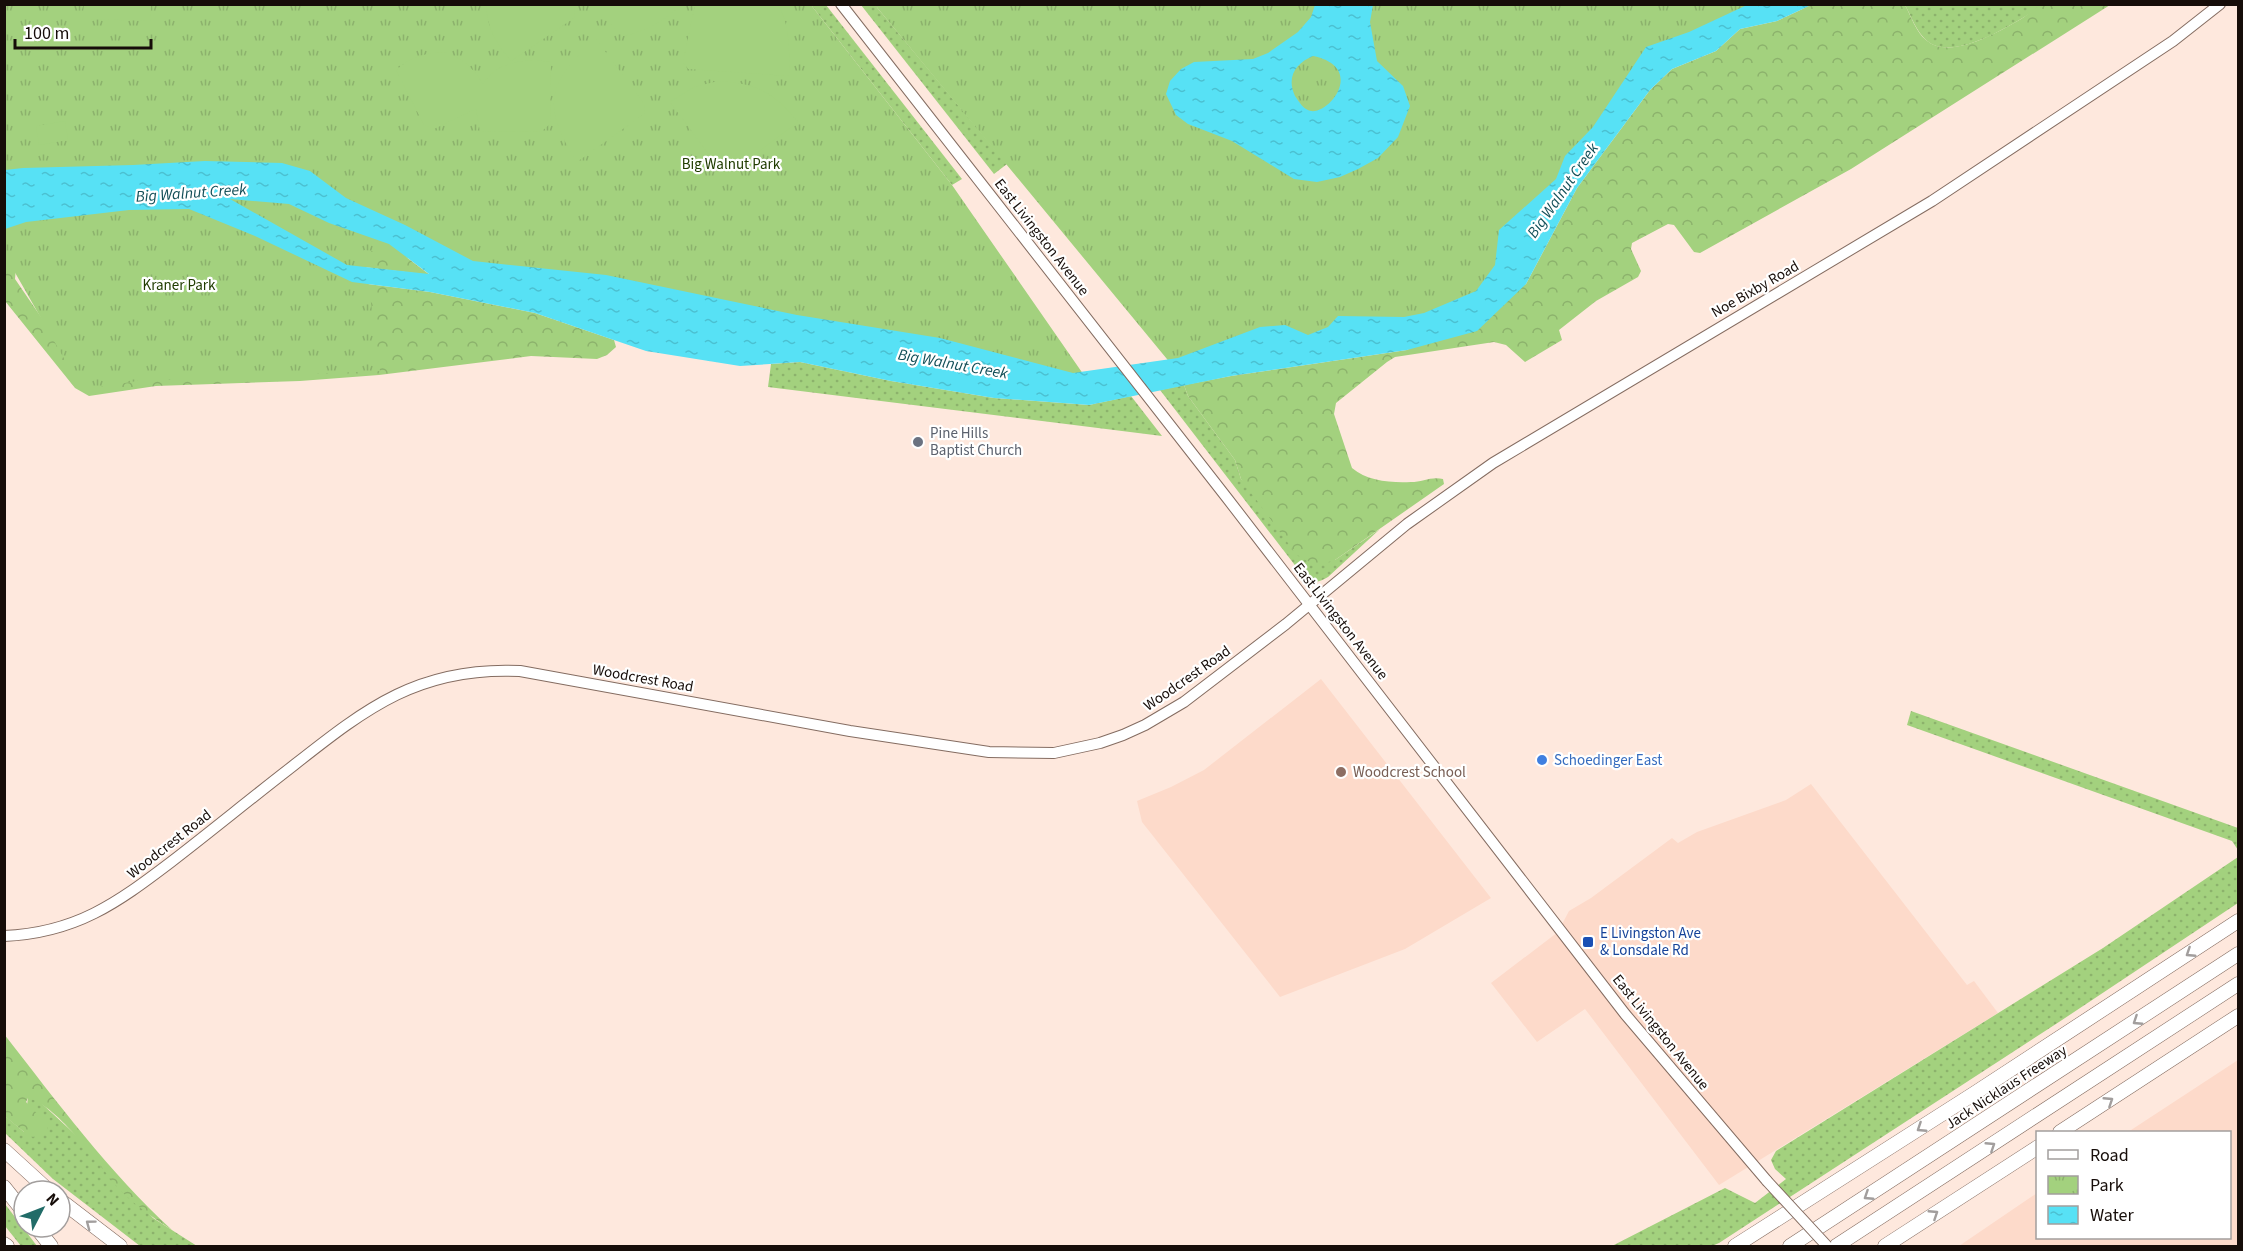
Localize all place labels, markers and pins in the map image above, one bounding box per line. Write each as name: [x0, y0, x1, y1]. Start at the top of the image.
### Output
place label: Pine Hills Baptist Church: [930, 423, 1022, 461]
marker: Pine Hills Baptist Church: [911, 435, 925, 449]
place label: Schoedinger East: [1554, 750, 1662, 771]
marker: Schoedinger East: [1535, 753, 1549, 767]
place label: Woodcrest School: [1353, 762, 1466, 783]
marker: Woodcrest School: [1334, 765, 1348, 779]
place label: E Livingston Ave & Lonsdale Rd: [1600, 923, 1701, 961]
marker: E Livingston Ave & Lonsdale Rd: [1581, 935, 1595, 949]

